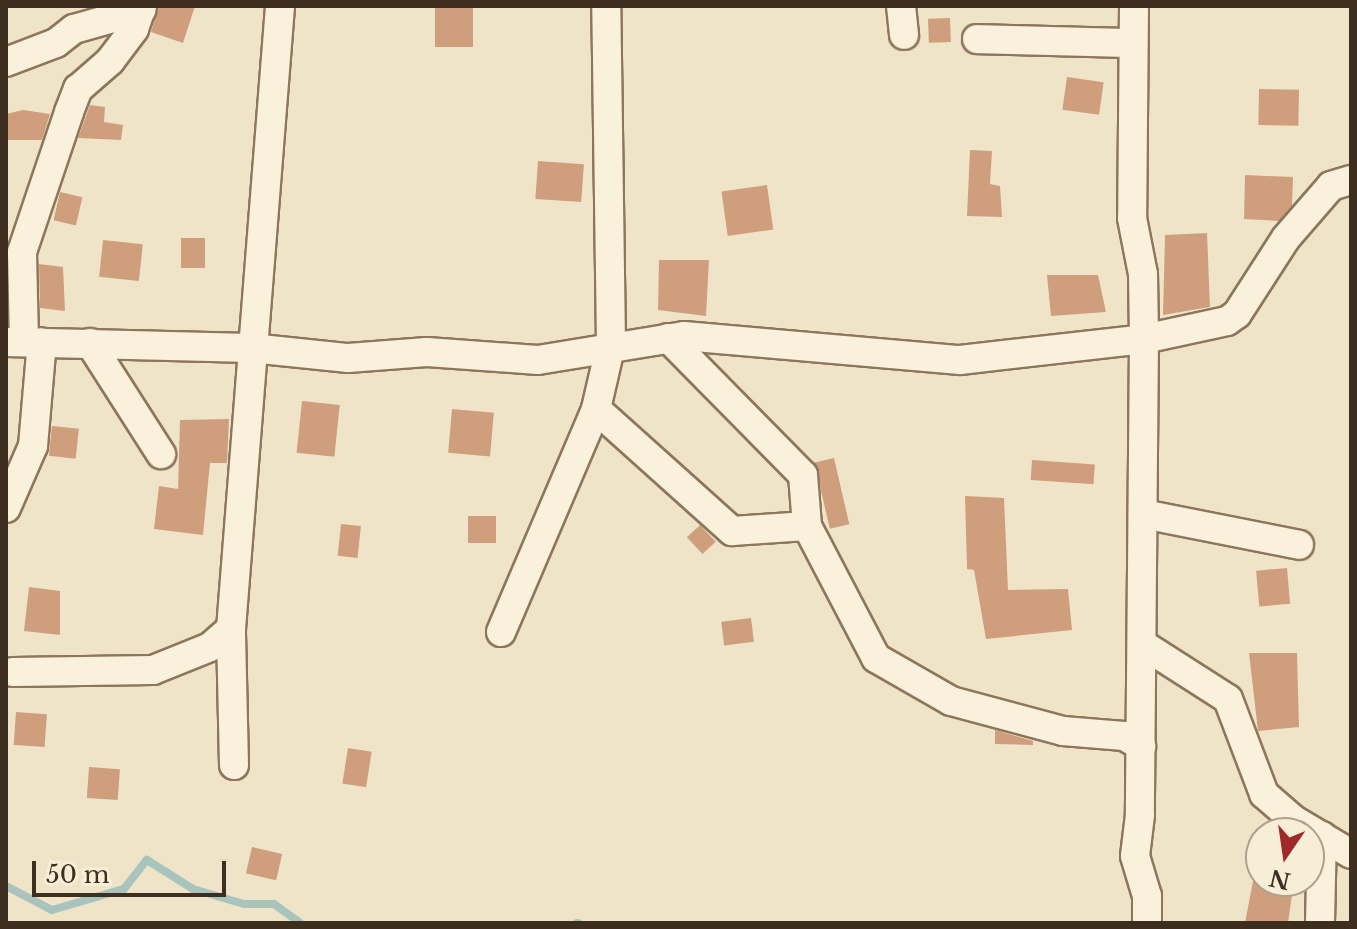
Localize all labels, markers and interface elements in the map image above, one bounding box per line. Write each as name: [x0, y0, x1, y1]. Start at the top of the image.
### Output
north arrow: [1245, 817, 1325, 897]
scale bar: [36, 845, 230, 895]
text: 50 m: [46, 860, 109, 889]
text: N: [1267, 863, 1293, 894]

